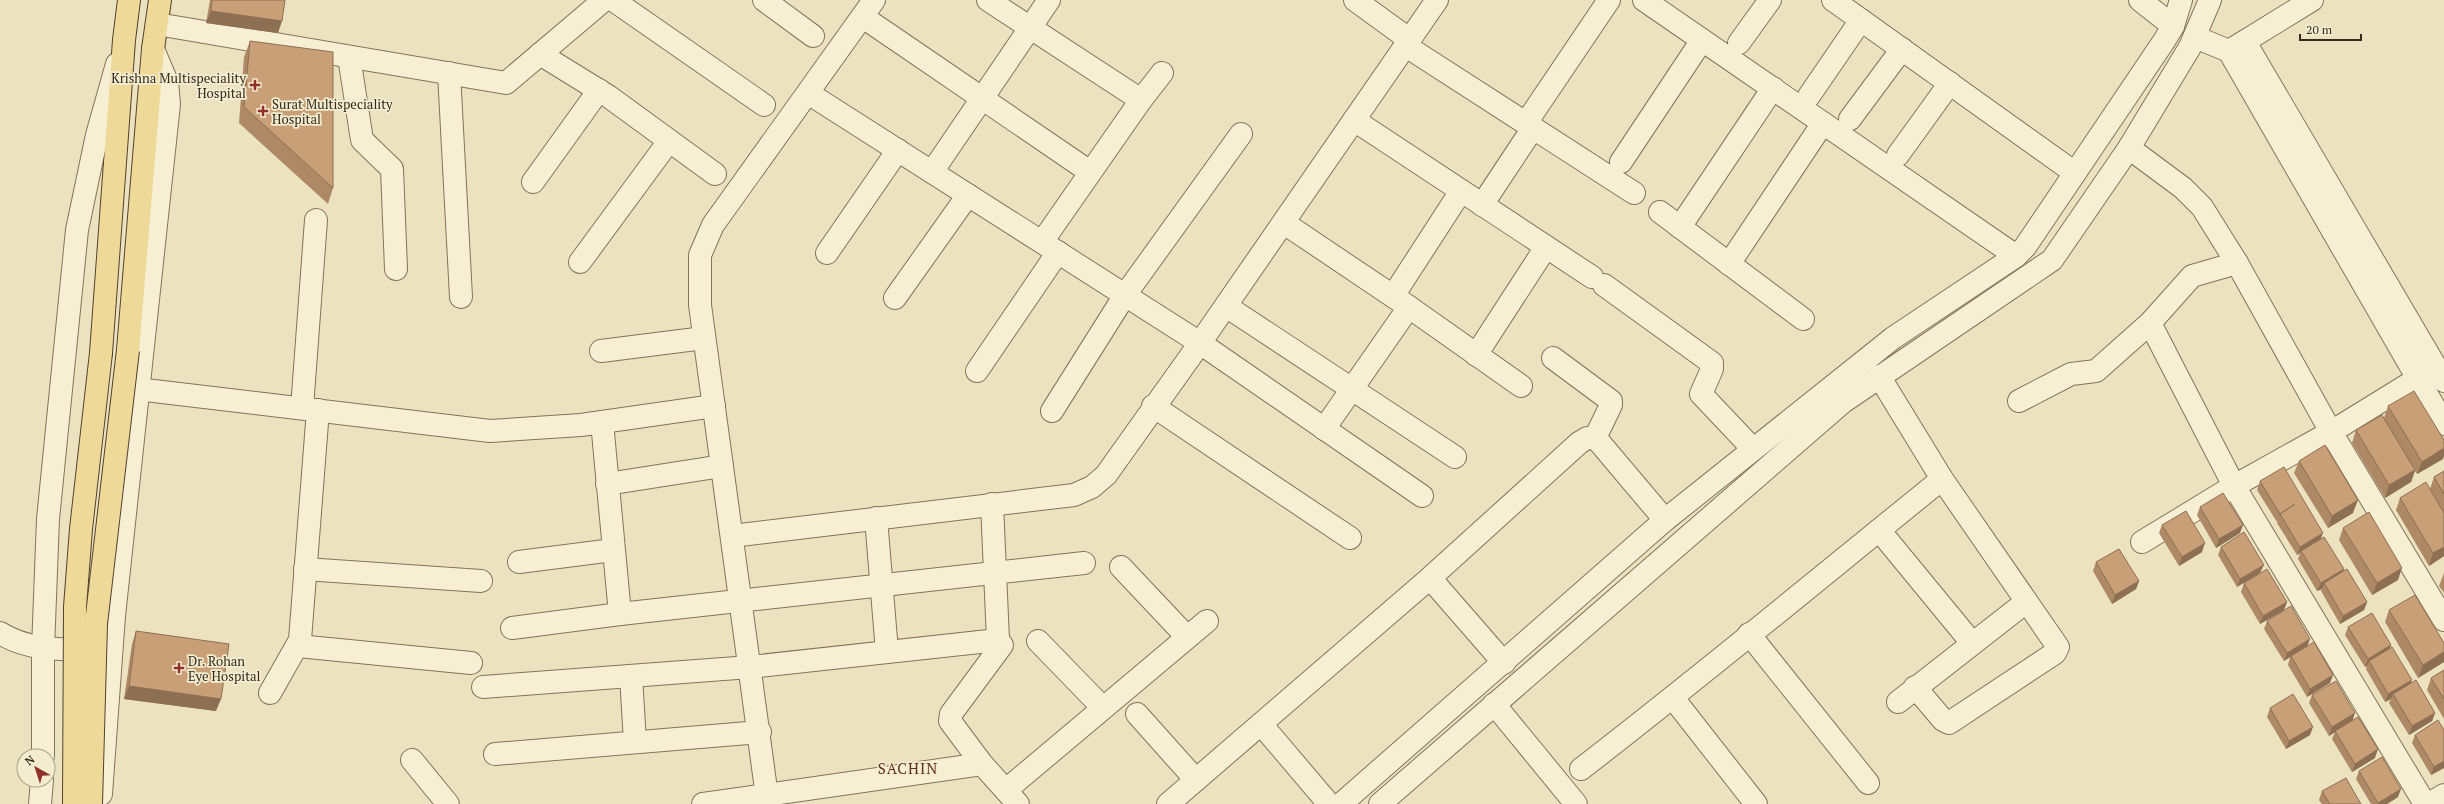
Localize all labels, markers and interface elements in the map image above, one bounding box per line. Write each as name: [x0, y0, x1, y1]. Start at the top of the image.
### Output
scale bar: [2300, 16, 2361, 42]
text: 20 m: [2306, 22, 2333, 37]
place label: Krishna Multispeciality Hospital: [111, 69, 246, 102]
marker: Krishna Multispeciality Hospital: [249, 79, 261, 91]
place label: Surat Multispeciality Hospital: [272, 95, 393, 128]
marker: Surat Multispeciality Hospital: [257, 105, 269, 117]
place label: Dr. Rohan Eye Hospital: [188, 652, 261, 685]
marker: Dr. Rohan Eye Hospital: [173, 662, 185, 674]
north arrow: [16, 748, 56, 788]
text: N: [22, 752, 38, 768]
district label: SACHIN: [878, 758, 938, 778]

